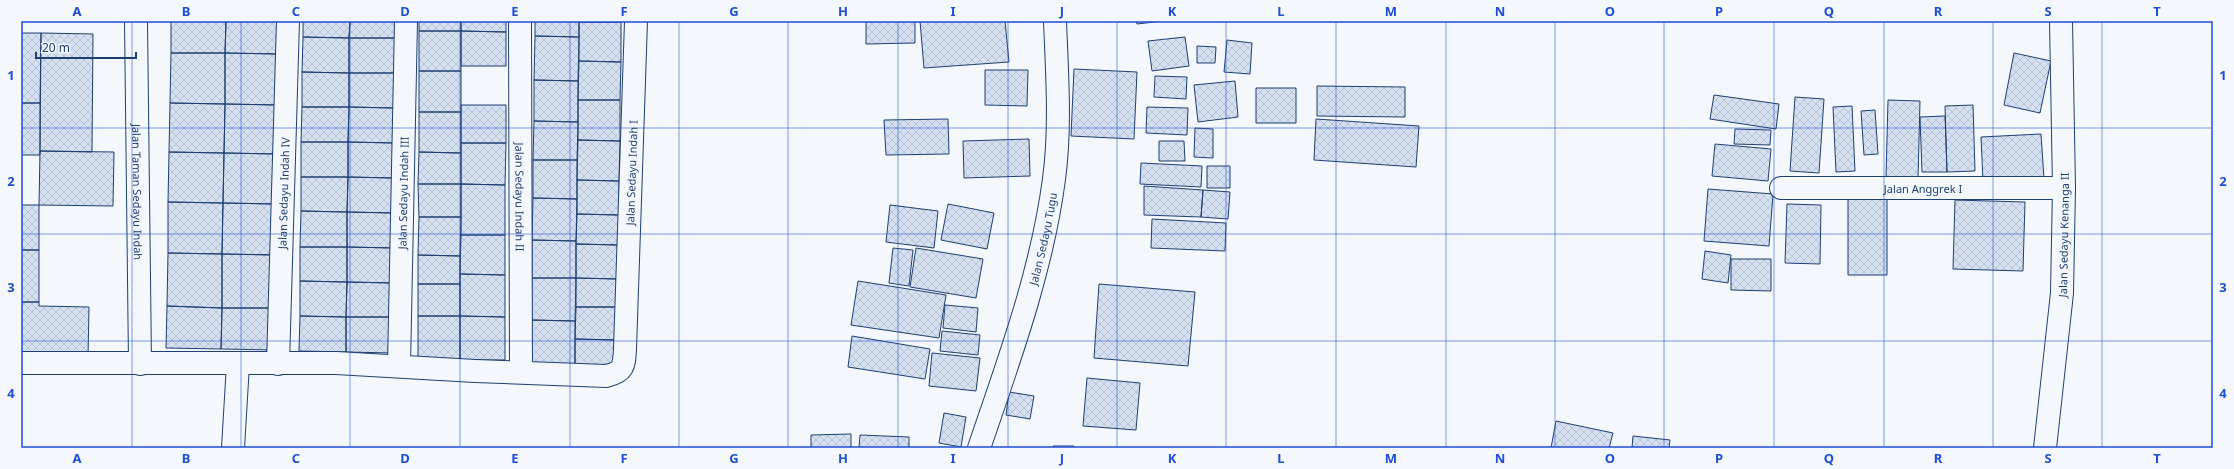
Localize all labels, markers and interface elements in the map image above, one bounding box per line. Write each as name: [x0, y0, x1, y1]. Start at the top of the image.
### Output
text: A: [73, 2, 82, 20]
text: B: [182, 2, 190, 20]
text: C: [292, 2, 300, 20]
text: D: [400, 2, 410, 20]
text: E: [511, 2, 519, 20]
text: F: [620, 2, 628, 20]
text: G: [729, 2, 739, 20]
text: H: [838, 2, 848, 20]
text: I: [950, 2, 956, 20]
text: J: [1059, 2, 1064, 20]
text: K: [1168, 2, 1177, 20]
text: L: [1277, 2, 1285, 20]
text: M: [1385, 2, 1397, 20]
text: N: [1495, 2, 1505, 20]
text: O: [1605, 2, 1615, 20]
text: P: [1715, 2, 1723, 20]
text: Q: [1824, 2, 1834, 20]
text: R: [1934, 2, 1943, 20]
text: S: [2044, 2, 2052, 20]
text: T: [2153, 2, 2161, 20]
scale bar: [36, 34, 136, 60]
text: 20 m: [42, 39, 70, 56]
text: 1: [7, 66, 15, 84]
text: 1: [2219, 66, 2227, 84]
street label: Jalan Sedayu Indah I: [622, 120, 640, 227]
street label: Jalan Taman Sedayu Indah: [130, 123, 146, 260]
street label: Jalan Sedayu Indah III: [394, 136, 411, 251]
street label: Jalan Sedayu Indah IV: [274, 137, 292, 250]
street label: Jalan Sedayu Indah II: [513, 141, 528, 252]
text: 2: [7, 172, 15, 190]
street label: Jalan Sedayu Kenanga II: [2054, 172, 2072, 299]
text: 2: [2219, 172, 2227, 190]
street label: Jalan Anggrek I: [1883, 181, 1962, 196]
street label: Jalan Sedayu Tugu: [1025, 191, 1060, 288]
text: 3: [7, 278, 15, 296]
text: 3: [2219, 278, 2227, 296]
text: 4: [7, 384, 15, 402]
text: 4: [2219, 384, 2227, 402]
text: A: [73, 449, 82, 467]
text: B: [182, 449, 190, 467]
text: C: [292, 449, 300, 467]
text: D: [400, 449, 410, 467]
text: E: [511, 449, 519, 467]
text: F: [620, 449, 628, 467]
text: G: [729, 449, 739, 467]
text: H: [838, 449, 848, 467]
text: I: [950, 449, 956, 467]
text: J: [1059, 449, 1064, 467]
text: K: [1168, 449, 1177, 467]
text: L: [1277, 449, 1285, 467]
text: M: [1385, 449, 1397, 467]
text: N: [1495, 449, 1505, 467]
text: O: [1605, 449, 1615, 467]
text: P: [1715, 449, 1723, 467]
text: Q: [1824, 449, 1834, 467]
text: R: [1934, 449, 1943, 467]
text: S: [2044, 449, 2052, 467]
text: T: [2153, 449, 2161, 467]

